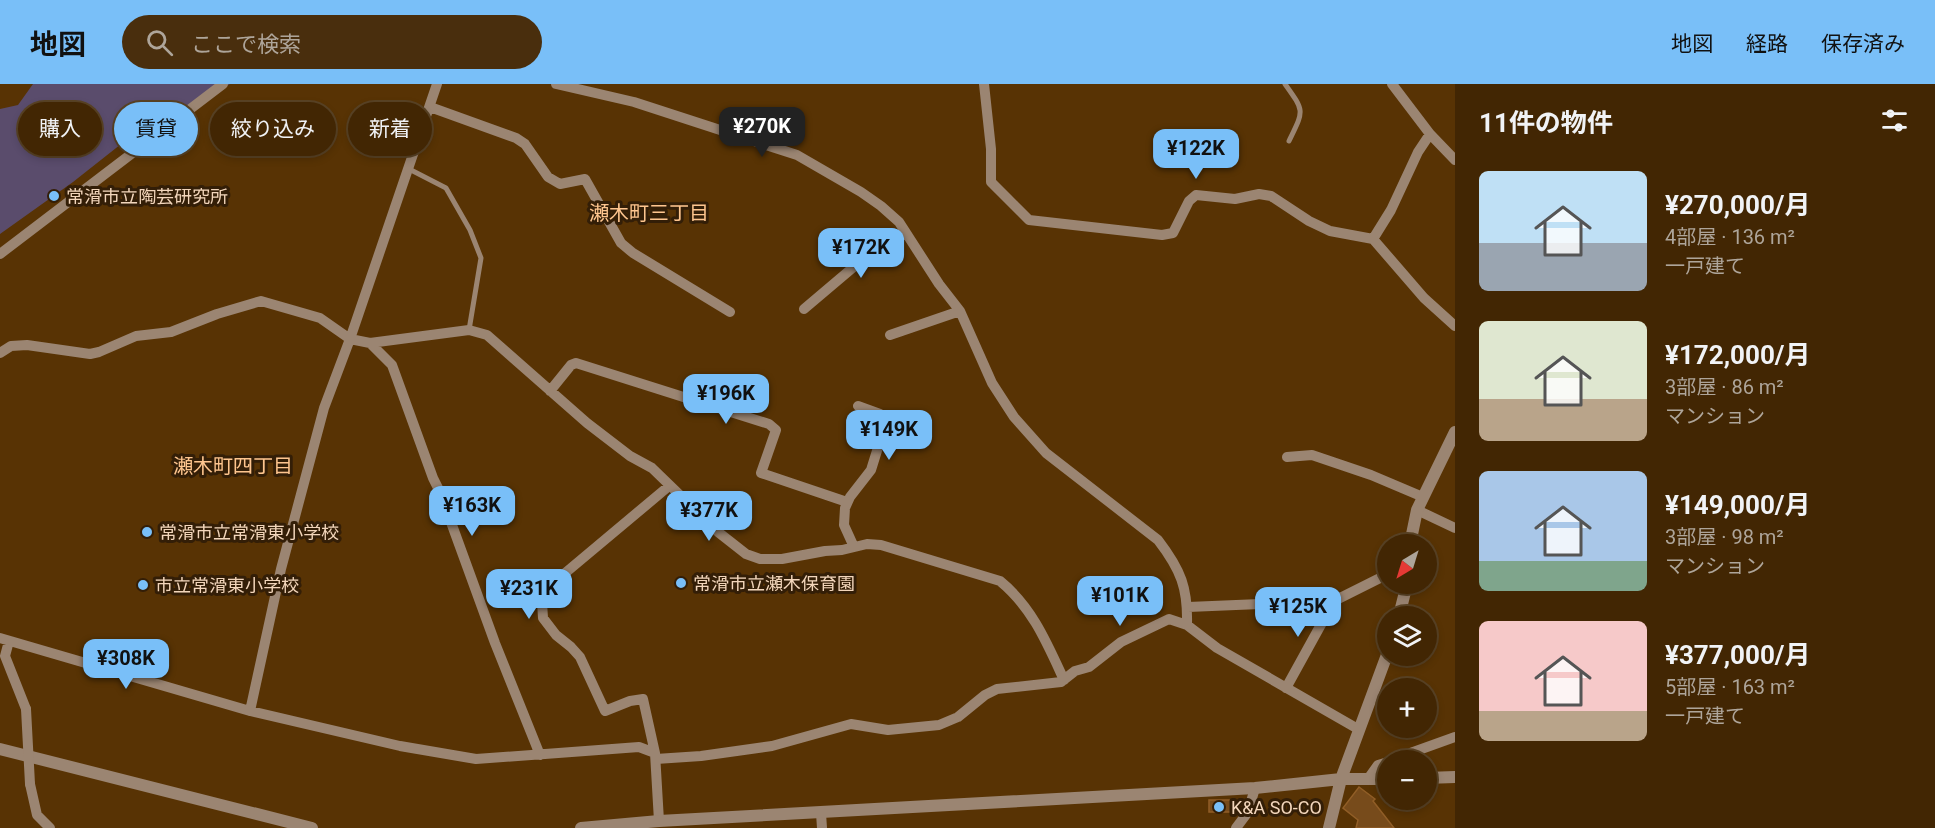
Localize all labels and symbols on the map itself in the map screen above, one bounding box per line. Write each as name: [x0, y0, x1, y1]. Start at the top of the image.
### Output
pin: ¥270K: [720, 107, 804, 158]
pin: ¥122K: [1154, 129, 1238, 180]
place label: 常滑市立陶芸研究所: [66, 186, 228, 207]
marker: 常滑市立陶芸研究所: [47, 189, 61, 203]
district label: 瀬木町三丁目: [589, 201, 709, 225]
pin: ¥172K: [819, 228, 903, 279]
pin: ¥196K: [684, 374, 768, 425]
pin: ¥149K: [847, 410, 931, 461]
district label: 瀬木町四丁目: [173, 454, 293, 478]
pin: ¥163K: [430, 486, 514, 537]
pin: ¥377K: [667, 491, 751, 542]
place label: 常滑市立常滑東小学校: [159, 522, 339, 543]
marker: 常滑市立常滑東小学校: [140, 525, 154, 539]
north arrow: [1377, 534, 1437, 594]
pin: ¥231K: [487, 569, 571, 620]
place label: 常滑市立瀬木保育園: [693, 573, 855, 594]
place label: 市立常滑東小学校: [155, 575, 299, 596]
marker: 常滑市立瀬木保育園: [674, 576, 688, 590]
pin: ¥101K: [1078, 576, 1162, 627]
marker: 市立常滑東小学校: [136, 578, 150, 592]
pin: ¥125K: [1256, 587, 1340, 638]
pin: ¥308K: [84, 639, 168, 690]
place label: K&A SO-CO: [1231, 797, 1322, 818]
marker: K&A SO-CO: [1212, 800, 1226, 814]

